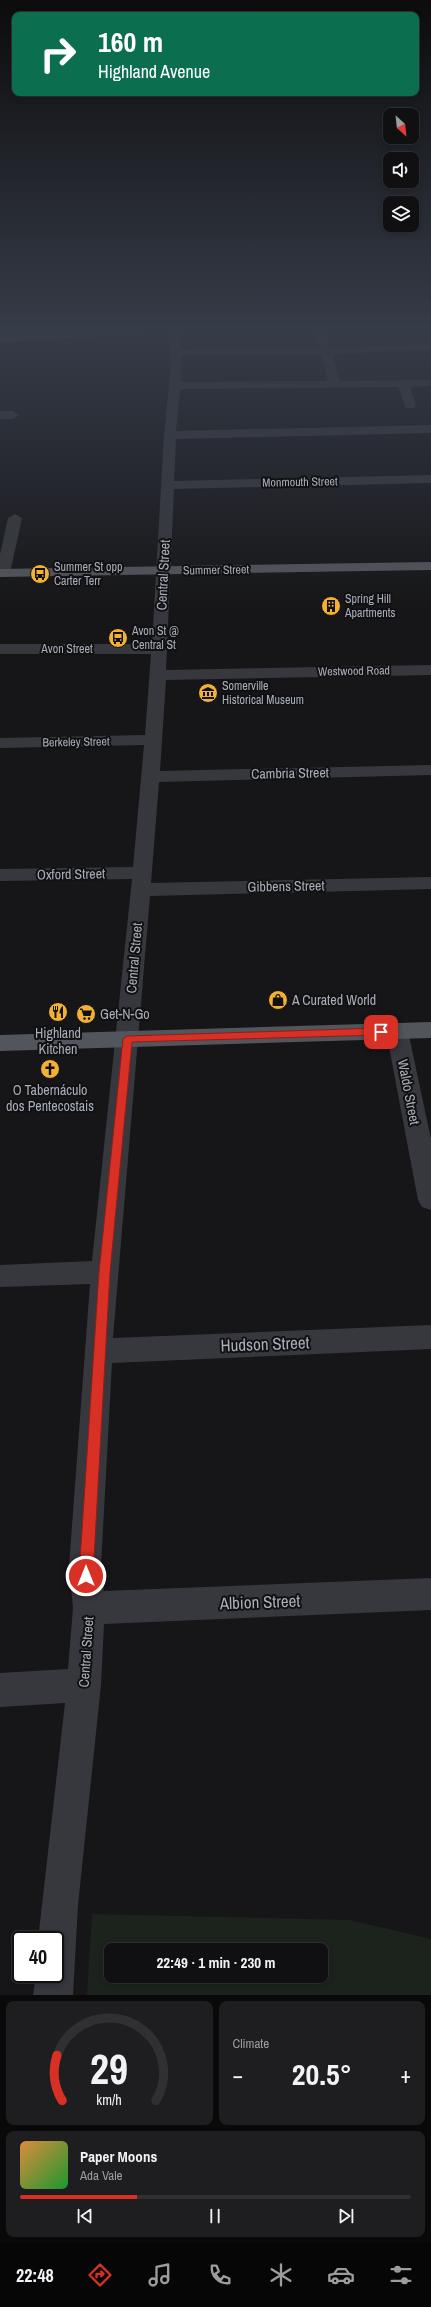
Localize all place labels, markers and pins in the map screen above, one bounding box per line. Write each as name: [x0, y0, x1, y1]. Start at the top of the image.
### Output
place label: Summer St opp Carter Terr: [54, 559, 122, 589]
bus stop icon: Summer St opp Carter Terr: [29, 563, 51, 585]
place label: Spring Hill Apartments: [344, 591, 395, 621]
building icon: Spring Hill Apartments: [320, 595, 342, 617]
place label: Avon St @ Central St: [131, 623, 179, 653]
bus stop icon: Avon St @ Central St: [107, 627, 129, 649]
place label: Somerville Historical Museum: [222, 678, 304, 708]
museum icon: Somerville Historical Museum: [197, 682, 219, 704]
shop icon: A Curated World: [267, 989, 289, 1011]
place label: A Curated World: [291, 991, 376, 1009]
restaurant icon: Highland Kitchen: [47, 1001, 69, 1023]
supermarket icon: Get-N-Go: [75, 1003, 97, 1025]
place label: Get-N-Go: [100, 1005, 150, 1023]
pin: [364, 1015, 398, 1049]
place label: Highland Kitchen: [35, 1024, 81, 1058]
church icon: O Tabernáculo dos Pentecostais: [39, 1058, 61, 1080]
place label: O Tabernáculo dos Pentecostais: [6, 1081, 94, 1115]

